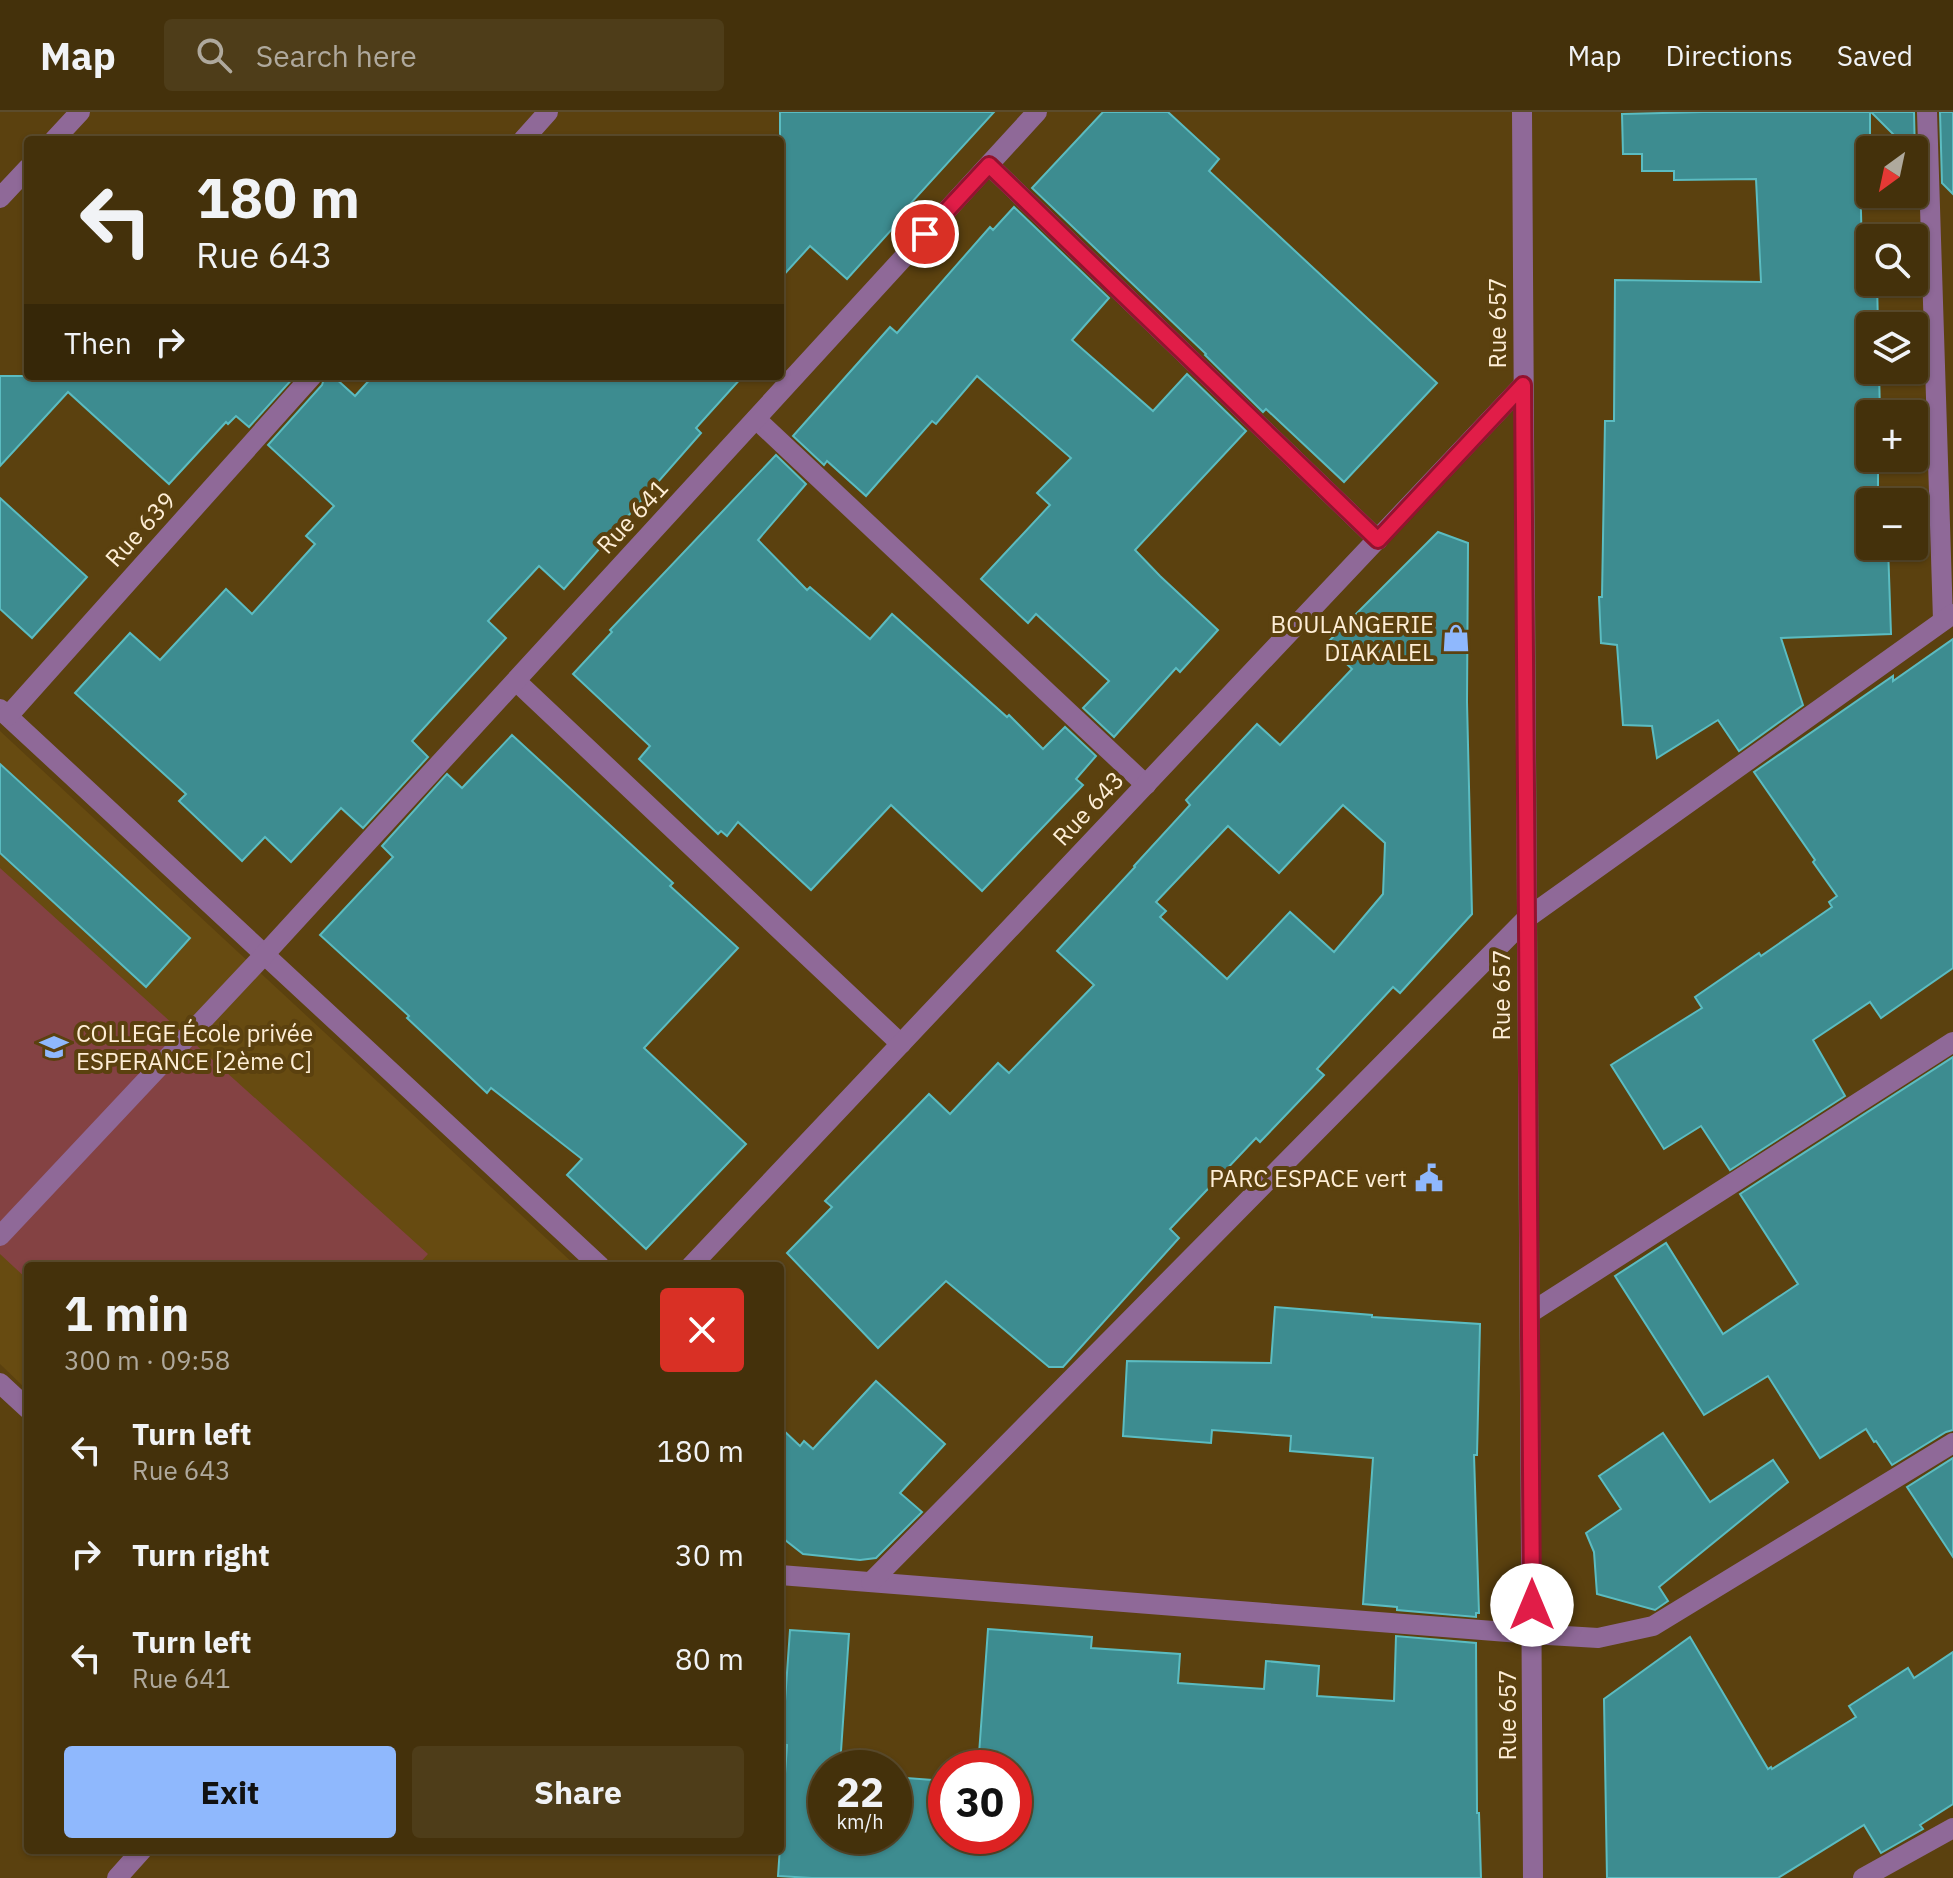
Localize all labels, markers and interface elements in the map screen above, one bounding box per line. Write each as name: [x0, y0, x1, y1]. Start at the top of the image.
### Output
search box: [164, 19, 724, 91]
text: Map: [40, 31, 116, 80]
icon: search: [192, 33, 236, 77]
text: Search here: [256, 36, 417, 75]
text: Map: [1567, 37, 1621, 74]
text: Directions: [1665, 37, 1793, 74]
text: Saved: [1837, 37, 1913, 74]
north arrow: [1856, 136, 1928, 208]
map controls: [1856, 136, 1928, 560]
text: 180 m: [196, 161, 360, 233]
icon: left: [64, 168, 168, 272]
pin: [891, 200, 959, 268]
icon: arrive: [903, 212, 947, 256]
button: search: [1856, 224, 1928, 296]
text: Rue 643: [196, 231, 333, 278]
street label: Rue 657: [1481, 277, 1513, 369]
button: layers: [1856, 312, 1928, 384]
icon: right: [148, 320, 192, 364]
text: Then: [64, 323, 132, 362]
button: +: [1856, 400, 1928, 472]
street label: Rue 641: [589, 472, 675, 560]
street label: Rue 639: [98, 484, 182, 574]
button: −: [1856, 488, 1928, 560]
place label: BOULANGERIE DIAKALEL: [1271, 608, 1434, 668]
shop icon: BOULANGERIE DIAKALEL: [1441, 623, 1471, 653]
street label: Rue 643: [1045, 764, 1131, 852]
street label: Rue 657: [1485, 949, 1517, 1041]
place label: COLLEGE École privée ESPERANCE [2ème C]: [76, 1017, 313, 1077]
school or university icon: COLLEGE École privée ESPERANCE [2ème C]: [39, 1032, 69, 1062]
place label: PARC ESPACE vert: [1209, 1162, 1407, 1194]
public building icon: PARC ESPACE vert: [1414, 1163, 1444, 1193]
text: 1 min: [64, 1282, 189, 1344]
button: close: [660, 1288, 744, 1372]
text: 300 m · 09:58: [64, 1343, 230, 1377]
text: Turn left: [132, 1414, 251, 1453]
icon: left: [64, 1428, 108, 1472]
text: 180 m: [657, 1431, 744, 1470]
text: Rue 643: [132, 1453, 231, 1487]
icon: right: [64, 1532, 108, 1576]
text: Turn right: [132, 1535, 270, 1574]
text: 30 m: [675, 1535, 744, 1574]
position arrow: [1490, 1563, 1574, 1647]
text: Turn left: [132, 1622, 251, 1661]
icon: left: [64, 1636, 108, 1680]
text: 80 m: [675, 1639, 744, 1678]
text: Rue 641: [132, 1661, 231, 1695]
street label: Rue 657: [1491, 1669, 1523, 1761]
button: Exit: [64, 1746, 396, 1838]
button: Share: [412, 1746, 744, 1838]
speed limit sign: 30: [928, 1750, 1032, 1854]
text: 22: [836, 1766, 884, 1818]
text: km/h: [836, 1808, 884, 1835]

